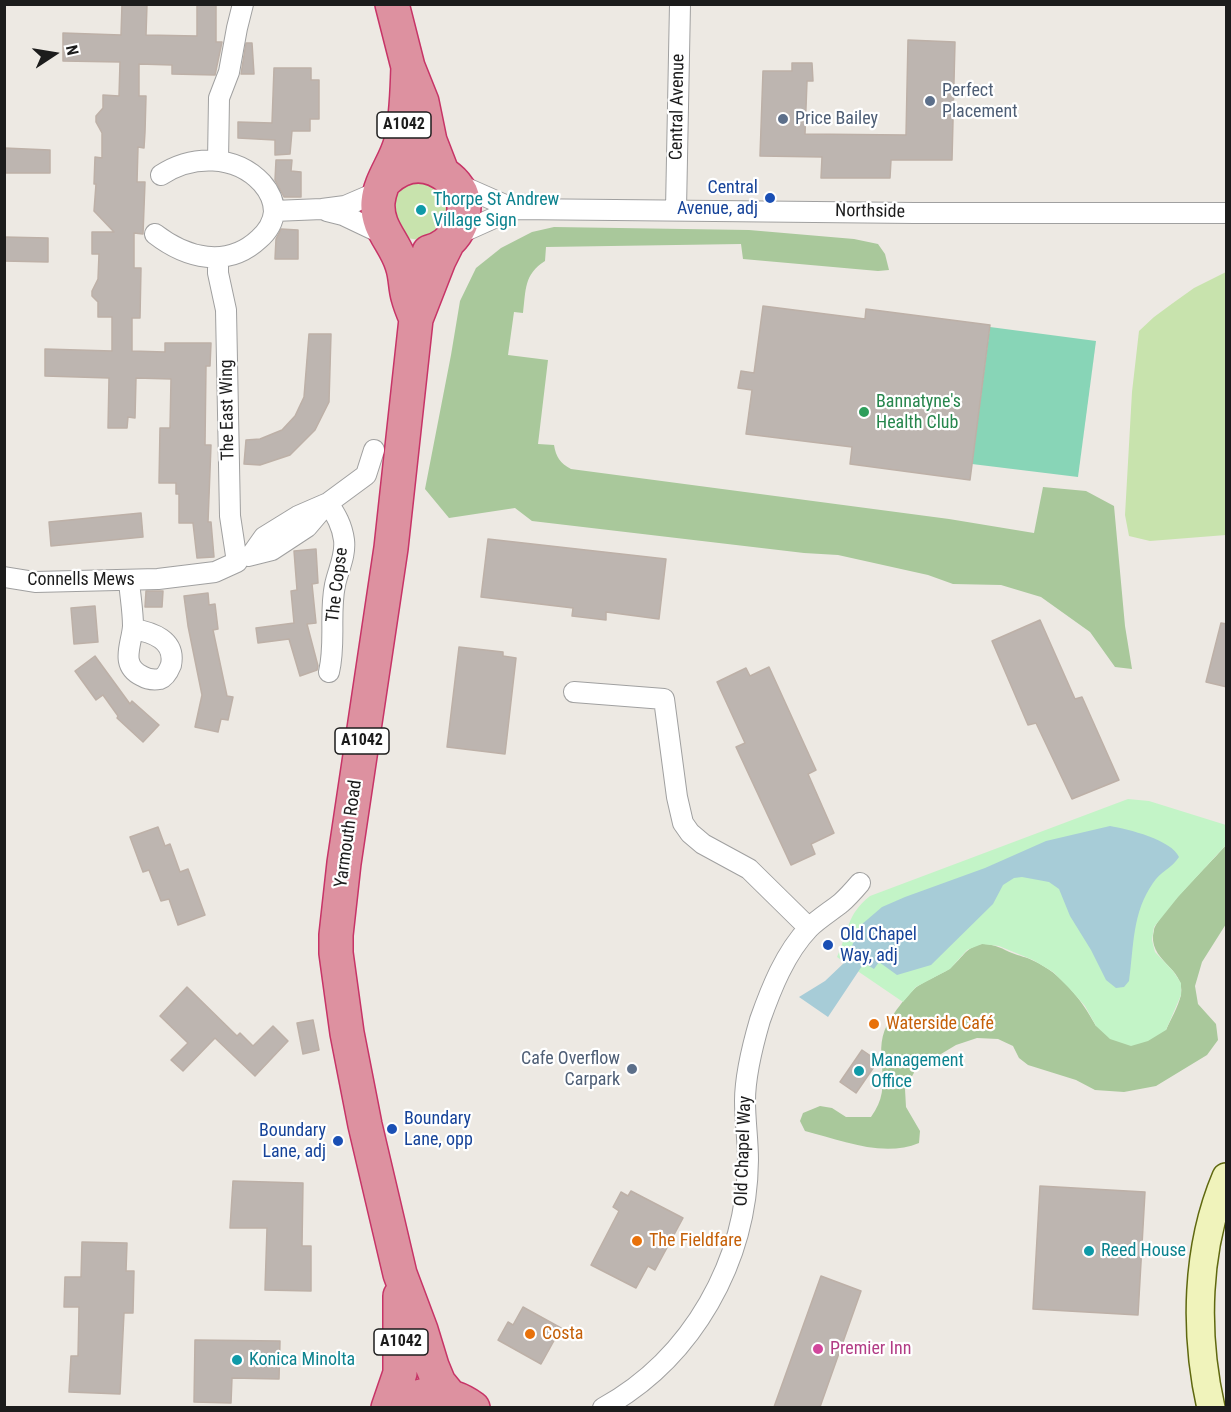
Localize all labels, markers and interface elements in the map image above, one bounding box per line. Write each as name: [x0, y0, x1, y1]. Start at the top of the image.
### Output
north arrow: [24, 24, 84, 84]
text: N: [62, 43, 82, 57]
street label: Central Avenue: [666, 54, 690, 160]
place label: Perfect Placement: [942, 80, 1018, 122]
marker: Perfect Placement: [923, 94, 937, 108]
place label: Price Bailey: [795, 108, 878, 130]
road number: A1042: [377, 112, 431, 138]
marker: Price Bailey: [776, 112, 790, 126]
place label: Central Avenue, adj: [677, 177, 758, 219]
place label: Thorpe St Andrew Village Sign: [433, 189, 559, 232]
marker: Central Avenue, adj: [763, 191, 777, 205]
street label: Northside: [835, 201, 905, 223]
marker: Thorpe St Andrew Village Sign: [414, 203, 428, 217]
street label: The East Wing: [216, 359, 240, 461]
place label: Bannatyne's Health Club: [876, 391, 961, 434]
marker: Bannatyne's Health Club: [857, 405, 871, 419]
street label: The Copse: [323, 546, 353, 624]
street label: Connells Mews: [27, 569, 135, 591]
road number: A1042: [335, 728, 389, 754]
street label: Yarmouth Road: [331, 779, 367, 889]
place label: Old Chapel Way, adj: [840, 924, 917, 966]
marker: Old Chapel Way, adj: [821, 938, 835, 952]
place label: Waterside Café: [886, 1013, 994, 1035]
marker: Waterside Café: [867, 1017, 881, 1031]
place label: Cafe Overflow Carpark: [521, 1048, 620, 1090]
place label: Management Office: [871, 1050, 964, 1092]
marker: Cafe Overflow Carpark: [625, 1062, 639, 1076]
marker: Management Office: [852, 1064, 866, 1078]
street label: Old Chapel Way: [731, 1095, 757, 1207]
place label: Boundary Lane, opp: [404, 1108, 473, 1150]
place label: Boundary Lane, adj: [259, 1120, 326, 1162]
marker: Boundary Lane, opp: [385, 1122, 399, 1136]
marker: Boundary Lane, adj: [331, 1134, 345, 1148]
place label: The Fieldfare: [649, 1230, 742, 1252]
marker: The Fieldfare: [630, 1234, 644, 1248]
place label: Reed House: [1101, 1240, 1186, 1262]
marker: Reed House: [1082, 1244, 1096, 1258]
place label: Costa: [542, 1323, 583, 1345]
marker: Costa: [523, 1327, 537, 1341]
road number: A1042: [374, 1329, 428, 1355]
place label: Premier Inn: [830, 1338, 911, 1360]
marker: Premier Inn: [811, 1342, 825, 1356]
place label: Konica Minolta: [249, 1349, 355, 1371]
marker: Konica Minolta: [230, 1353, 244, 1367]

